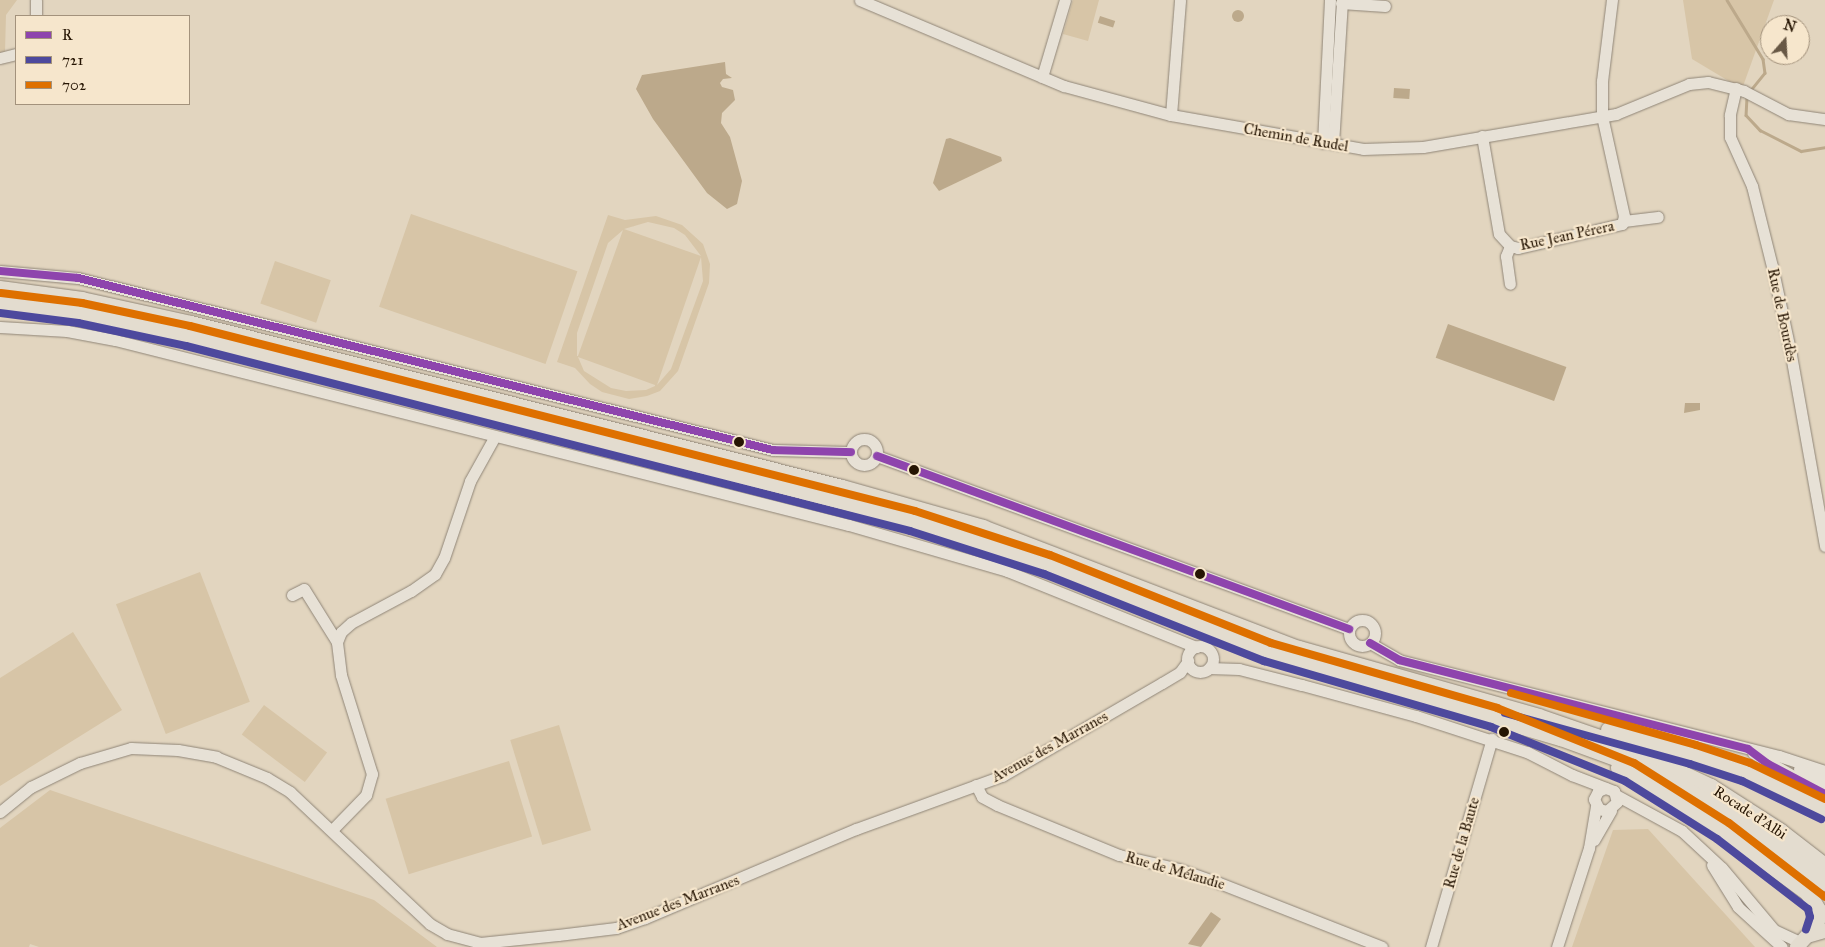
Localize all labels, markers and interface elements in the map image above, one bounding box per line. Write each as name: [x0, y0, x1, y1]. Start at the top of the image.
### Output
legend: [15, 15, 190, 105]
north arrow: [1760, 15, 1810, 65]
text: N: [1781, 16, 1798, 36]
text: R: [62, 26, 73, 44]
text: 721: [62, 51, 83, 69]
text: 702: [62, 76, 86, 94]
street label: Chemin de Rudel: [1242, 120, 1350, 156]
street label: Rue Jean Pérera: [1518, 217, 1616, 255]
street label: Rue de Bourdès: [1763, 267, 1801, 363]
unlabelled marker: [734, 437, 744, 447]
unlabelled marker: [909, 465, 919, 475]
unlabelled marker: [1195, 569, 1205, 579]
street label: Avenue des Marranes: [989, 708, 1111, 786]
unlabelled marker: [1499, 727, 1509, 737]
street label: Rocade d'Albi: [1710, 783, 1790, 843]
street label: Rue de la Baute: [1440, 795, 1484, 891]
street label: Rue de Mélaudie: [1123, 848, 1227, 894]
street label: Avenue des Marranes: [614, 871, 742, 935]

